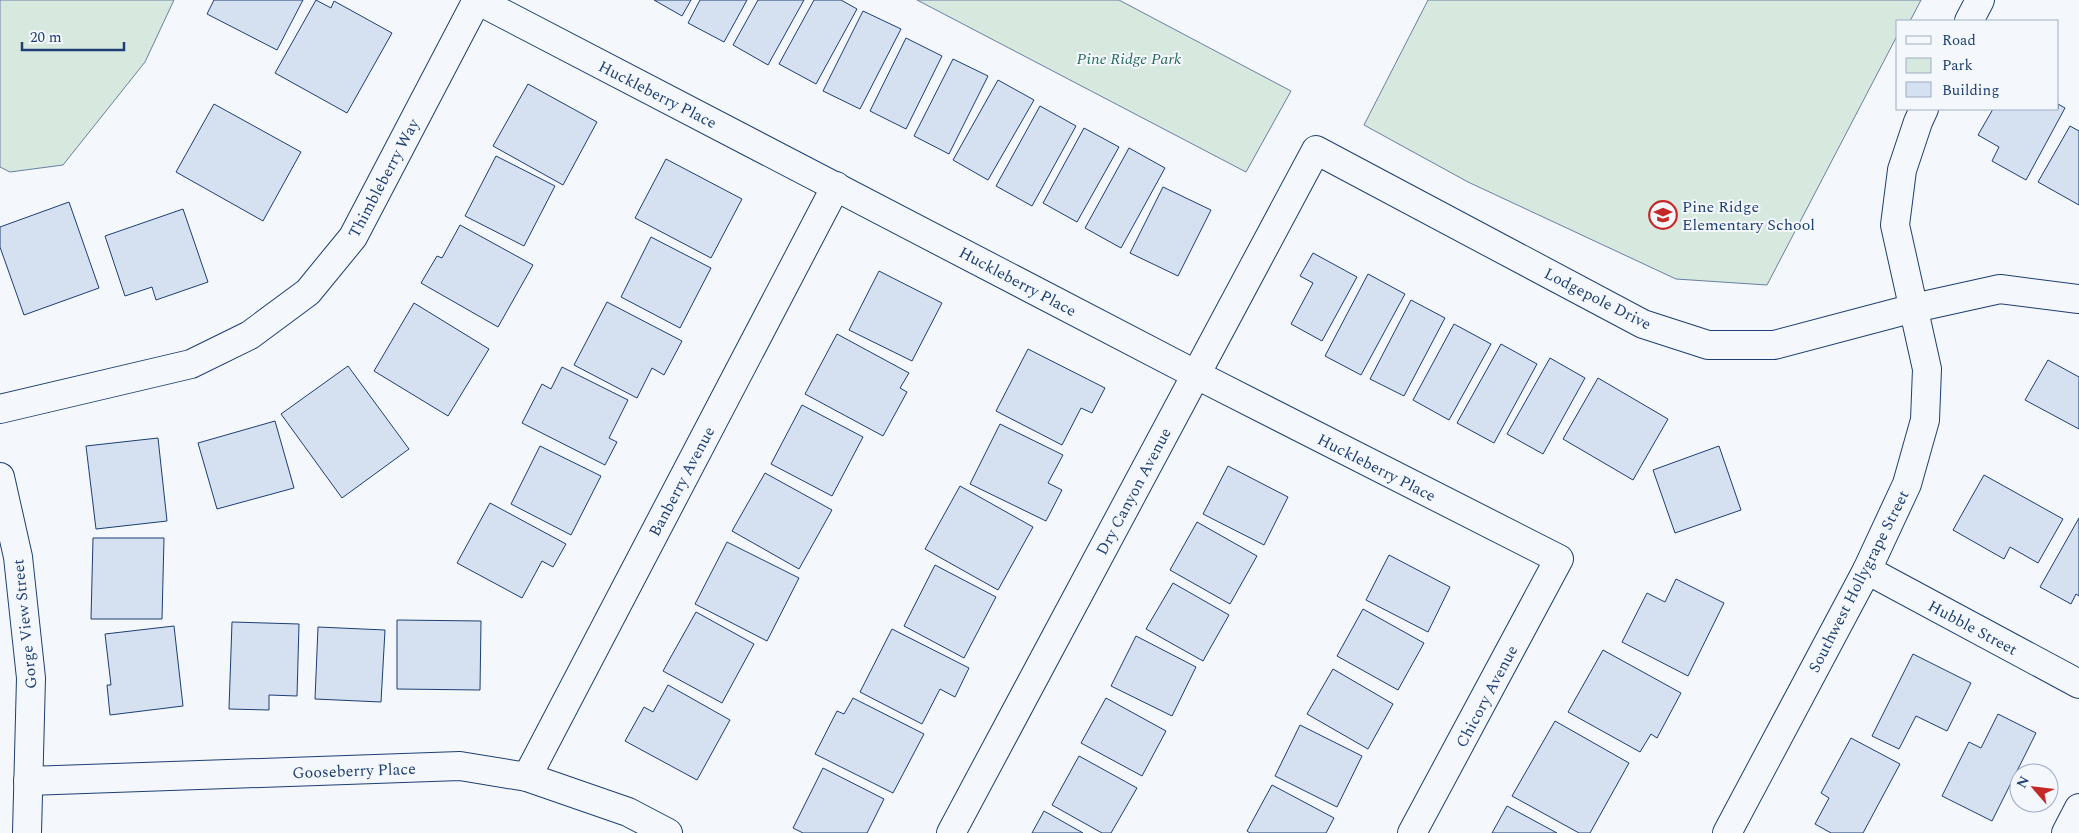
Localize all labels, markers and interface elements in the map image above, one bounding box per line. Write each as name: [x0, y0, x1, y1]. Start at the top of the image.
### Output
scale bar: [22, 20, 125, 52]
legend: [1896, 20, 2059, 110]
text: 20 m: [30, 26, 62, 49]
text: Road: [1942, 29, 1976, 52]
park label: Pine Ridge Park: [1077, 47, 1182, 71]
text: Park: [1942, 54, 1973, 77]
street label: Huckleberry Place: [594, 55, 721, 135]
text: Building: [1942, 79, 1999, 102]
street label: Thimbleberry Way: [342, 113, 426, 242]
place label: Pine Ridge Elementary School: [1682, 195, 1815, 237]
school or university icon: Pine Ridge Elementary School: [1648, 200, 1678, 230]
street label: Huckleberry Place: [954, 241, 1081, 323]
street label: Lodgepole Drive: [1540, 262, 1655, 336]
street label: Banberry Avenue: [643, 422, 721, 541]
street label: Dry Canyon Avenue: [1090, 423, 1178, 560]
street label: Huckleberry Place: [1313, 428, 1440, 508]
street label: Southwest Hollygrape Street: [1802, 486, 1916, 677]
street label: Gorge View Street: [6, 558, 44, 690]
street label: Hubble Street: [1924, 594, 2022, 662]
street label: Chicory Avenue: [1450, 641, 1524, 752]
street label: Gooseberry Place: [292, 757, 416, 785]
north arrow: [2009, 763, 2059, 813]
text: N: [2011, 772, 2035, 792]

